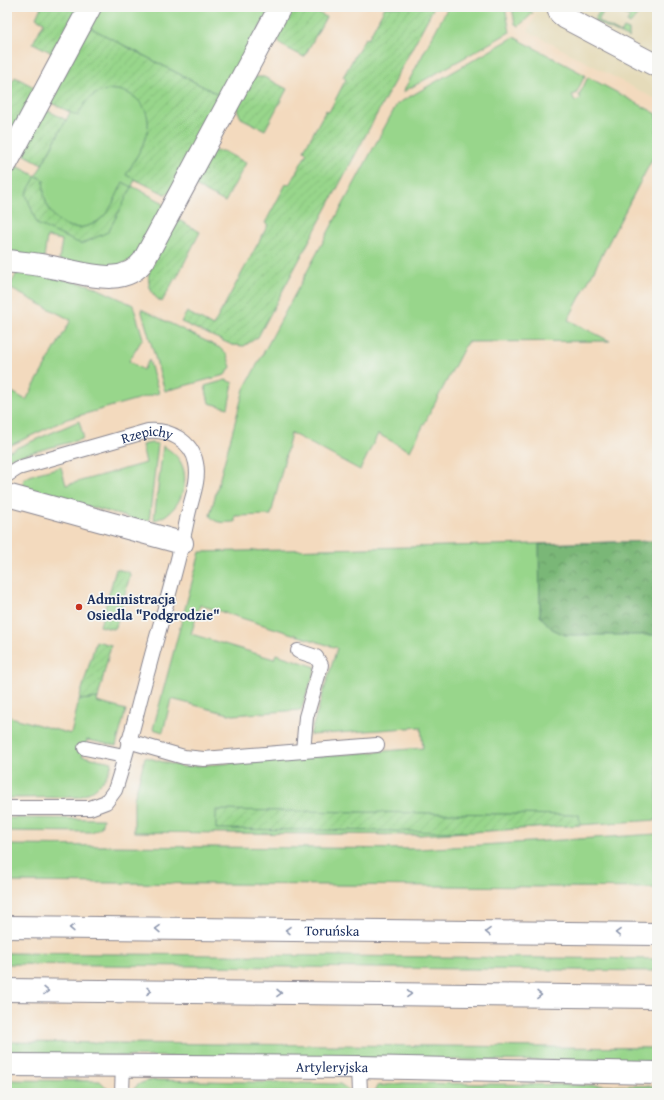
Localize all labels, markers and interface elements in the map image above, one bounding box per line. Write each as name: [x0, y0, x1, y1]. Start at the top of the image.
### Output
street label: Rzepichy: [119, 421, 176, 448]
place label: Administracja Osiedla "Podgrodzie": [87, 589, 220, 625]
marker: Administracja Osiedla "Podgrodzie": [74, 602, 84, 612]
street label: Toruńska: [304, 920, 360, 941]
one-way arrow: [69, 924, 75, 932]
one-way arrow: [155, 925, 161, 933]
one-way arrow: [285, 926, 291, 934]
one-way arrow: [485, 928, 491, 936]
one-way arrow: [615, 929, 621, 937]
one-way arrow: [43, 986, 49, 995]
one-way arrow: [146, 987, 152, 996]
one-way arrow: [276, 989, 282, 997]
one-way arrow: [406, 990, 412, 998]
one-way arrow: [536, 991, 542, 999]
street label: Artyleryjska: [296, 1057, 369, 1077]

